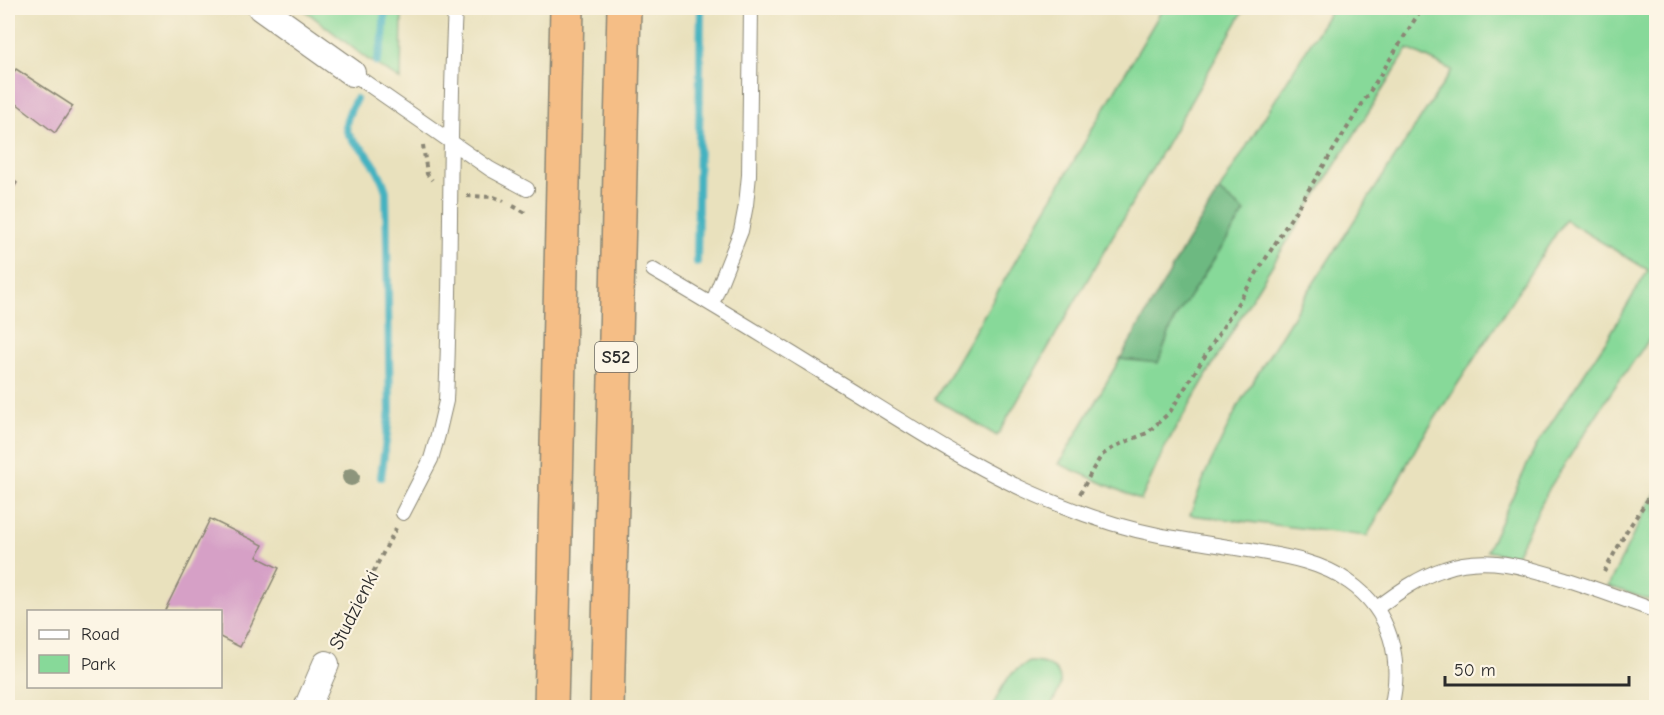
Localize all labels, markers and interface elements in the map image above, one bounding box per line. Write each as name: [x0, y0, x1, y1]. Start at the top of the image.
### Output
road number: S52: [595, 342, 637, 372]
street label: Studzienki: [324, 566, 384, 654]
legend: [27, 610, 222, 688]
text: Road: [81, 624, 120, 645]
scale bar: [1445, 649, 1630, 687]
text: Park: [81, 654, 116, 675]
text: 50 m: [1454, 660, 1496, 681]

